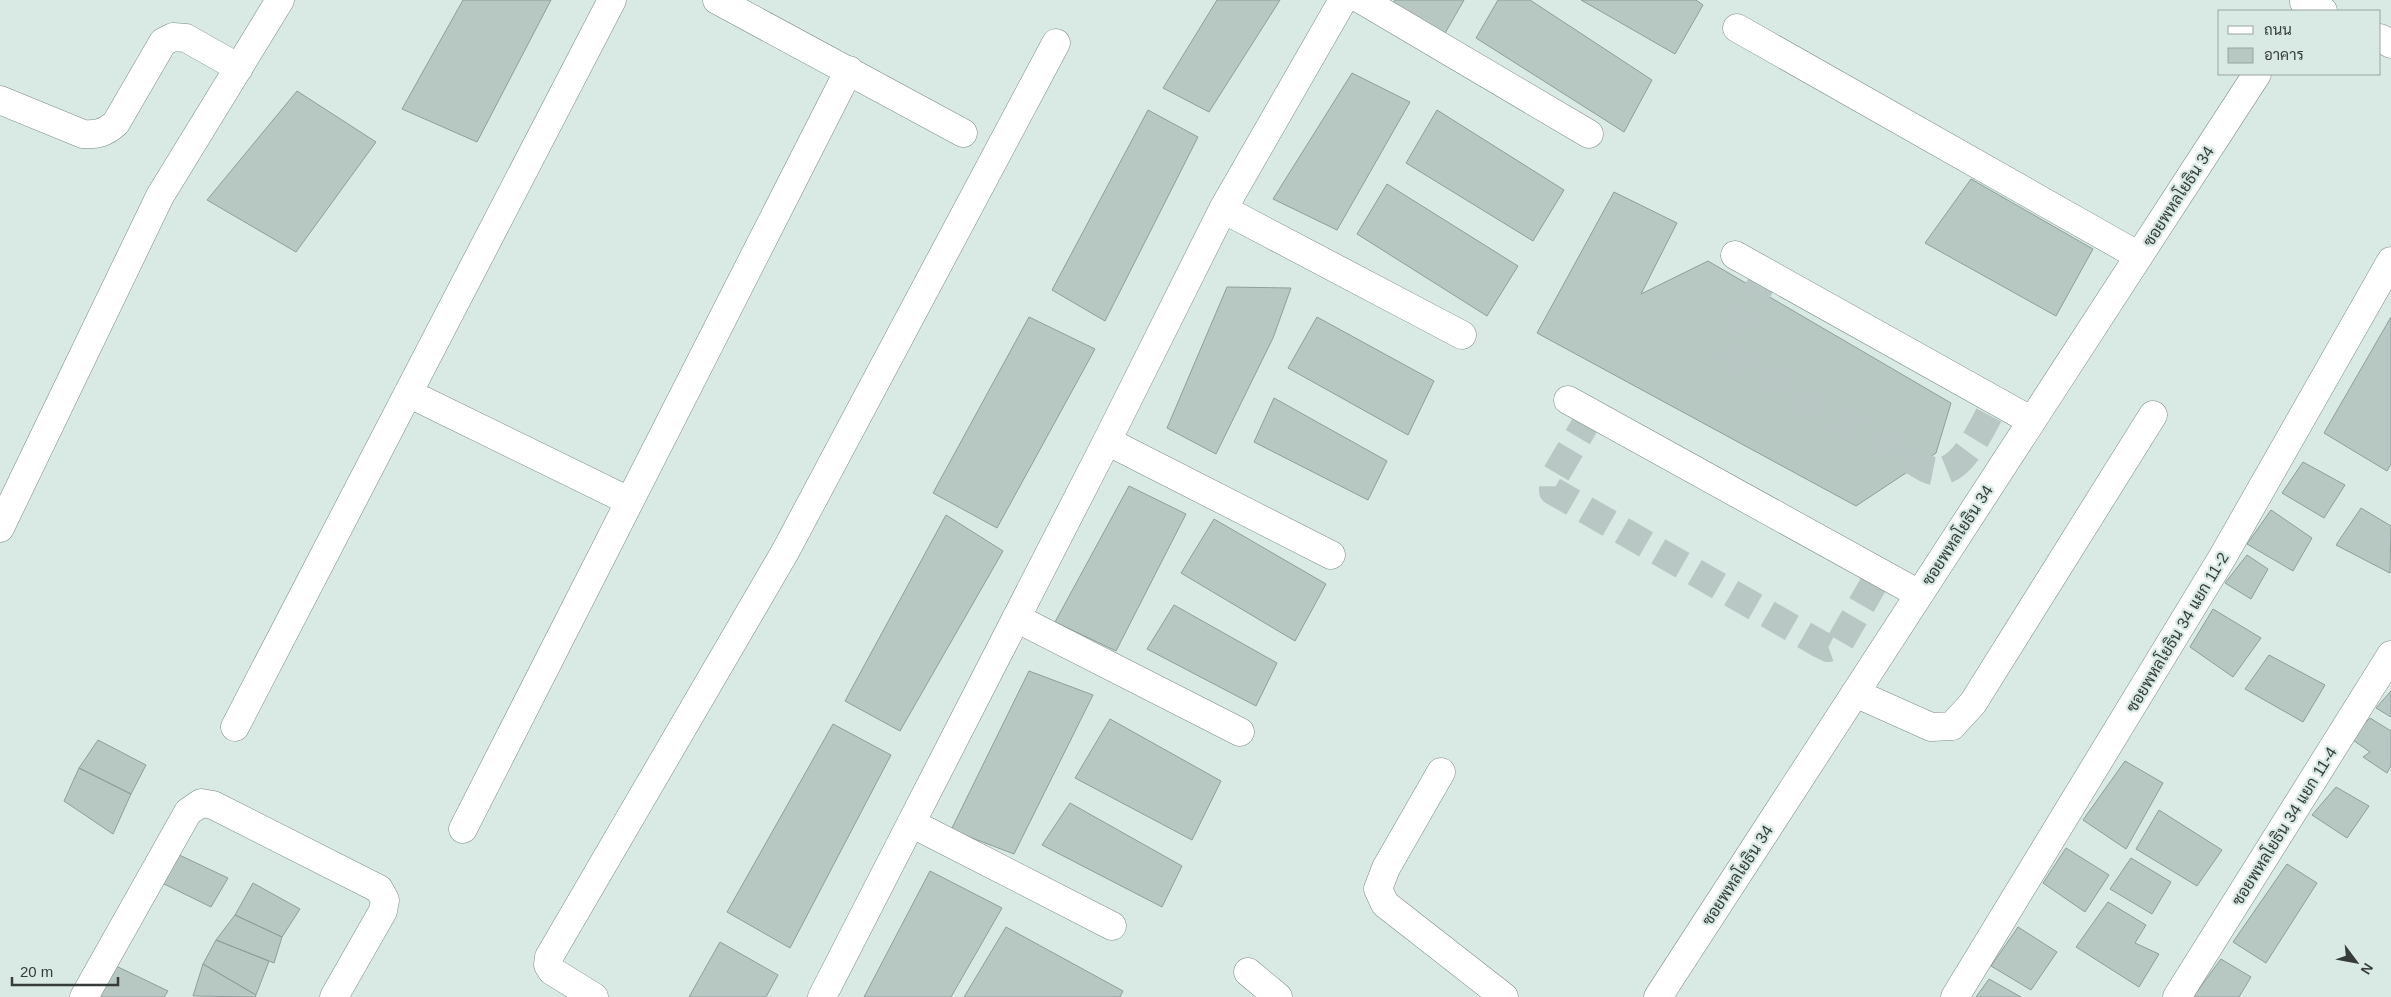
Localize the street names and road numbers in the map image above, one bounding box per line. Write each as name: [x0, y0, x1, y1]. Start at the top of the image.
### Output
street label: ซอยพหลโยธิน 34: [2137, 141, 2217, 249]
street label: ซอยพหลโยธิน 34: [1916, 480, 1996, 588]
street label: ซอยพหลโยธิน 34 แยก 11-2: [2120, 548, 2232, 715]
street label: ซอยพหลโยธิน 34 แยก 11-4: [2226, 742, 2340, 908]
street label: ซอยพหลโยธิน 34: [1696, 820, 1776, 928]

